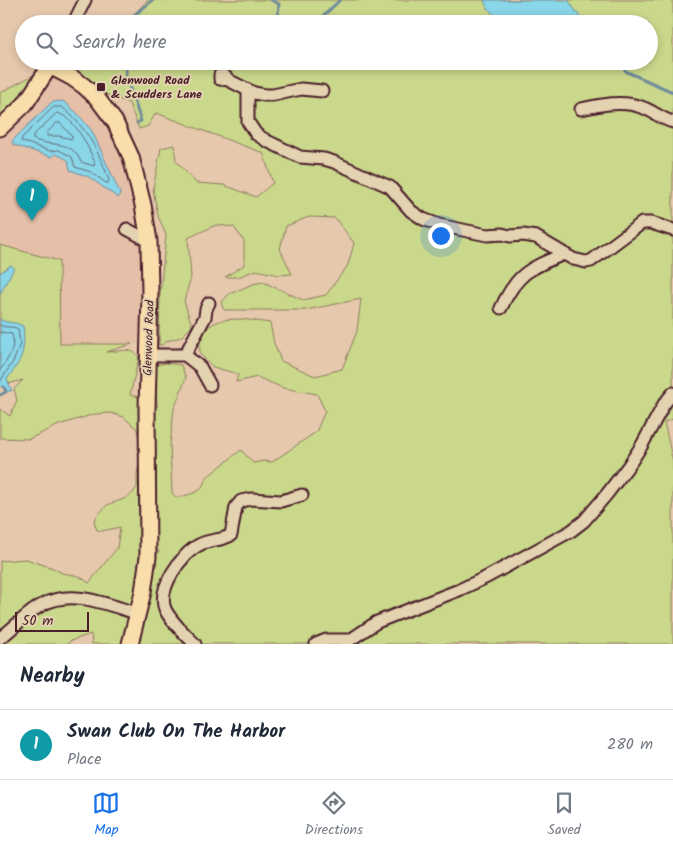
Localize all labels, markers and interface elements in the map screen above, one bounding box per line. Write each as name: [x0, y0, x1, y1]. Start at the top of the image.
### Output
search box: [15, 15, 658, 70]
text: Search here: [73, 28, 167, 58]
icon: search: [33, 29, 61, 57]
place label: Glenwood Road & Scudders Lane: [111, 71, 202, 104]
marker: Glenwood Road & Scudders Lane: [95, 81, 107, 93]
pin: 1: [16, 180, 48, 221]
your location: [428, 223, 454, 249]
street label: Glenwood Road: [138, 299, 160, 376]
scale bar: [15, 609, 89, 632]
text: 50 m: [22, 610, 53, 632]
text: Nearby: [20, 660, 85, 693]
text: Swan Club On The Harbor: [67, 717, 285, 747]
text: 1: [34, 732, 38, 757]
text: 280 m: [607, 732, 653, 757]
text: Place: [67, 747, 101, 772]
tab: Map: [92, 789, 120, 841]
tab: Directions: [305, 789, 363, 841]
tab: Saved: [547, 789, 581, 841]

